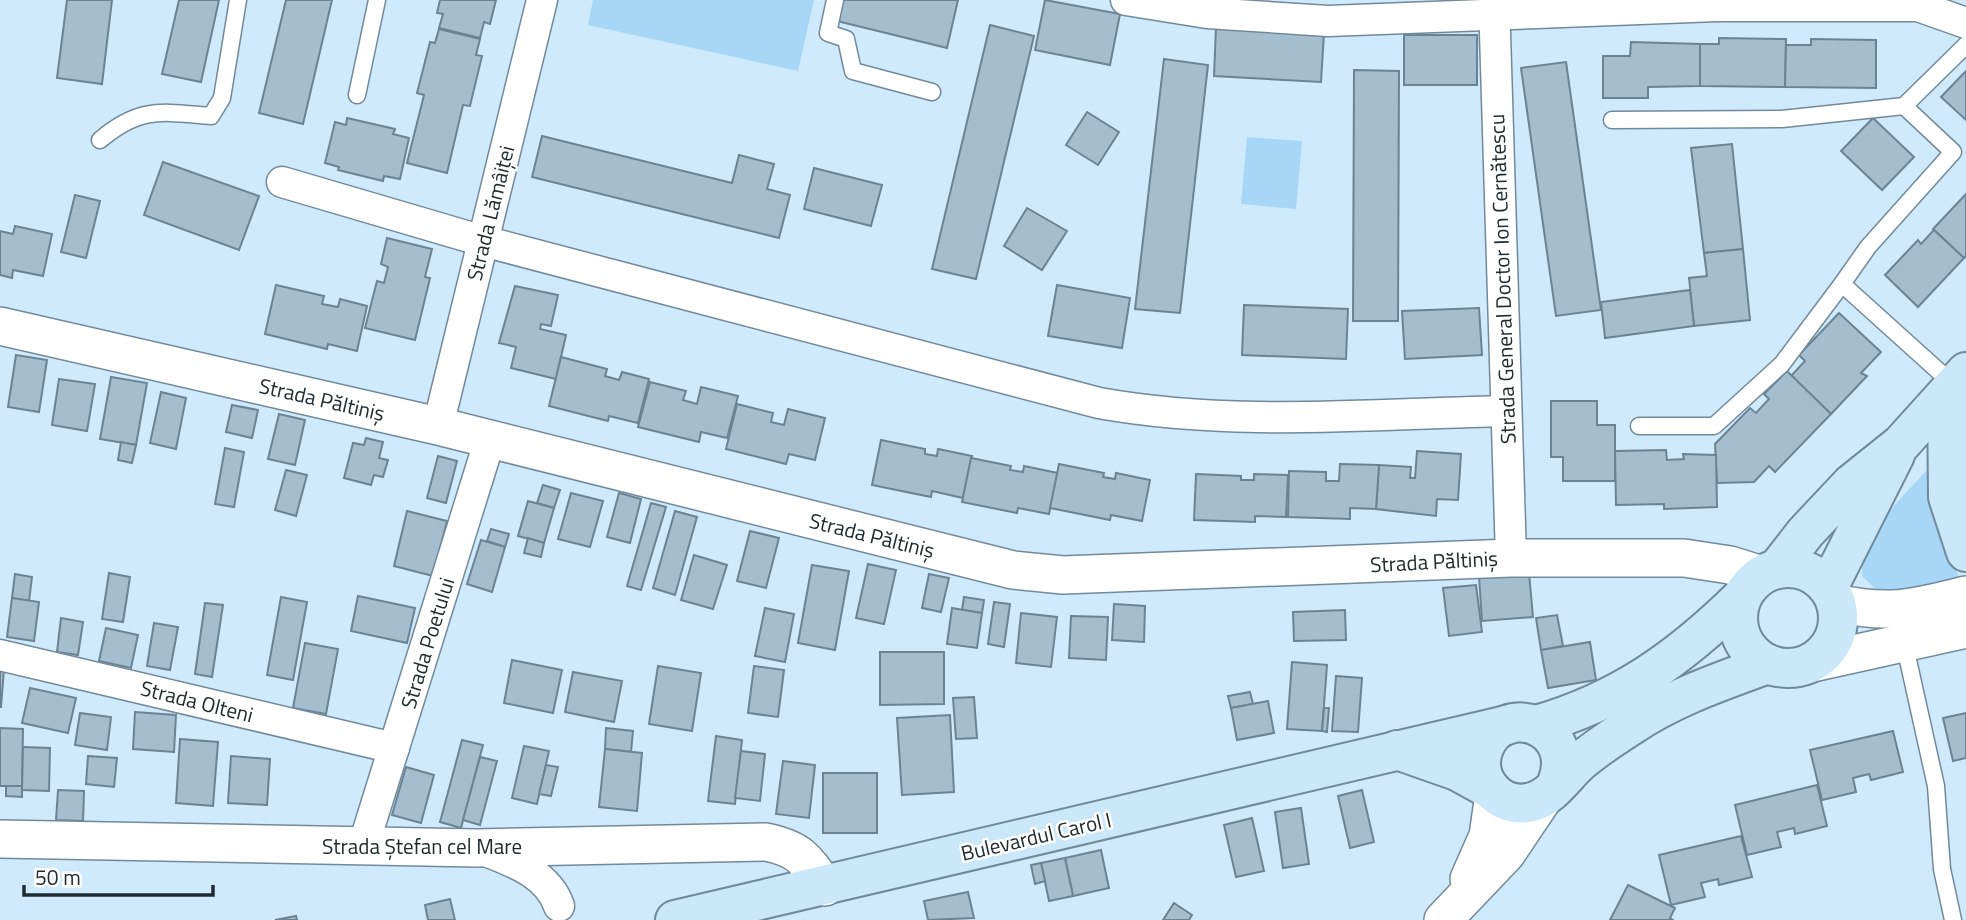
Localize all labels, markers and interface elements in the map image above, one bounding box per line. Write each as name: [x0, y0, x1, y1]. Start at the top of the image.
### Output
street label: Strada General Doctor Ion Cernătescu: [1480, 113, 1524, 445]
street label: Strada Lămâiței: [458, 142, 522, 284]
street label: Strada Păltiniș: [256, 369, 388, 429]
street label: Strada Păltiniș: [806, 504, 938, 566]
street label: Strada Păltiniș: [1369, 542, 1499, 580]
street label: Strada Poetului: [392, 573, 462, 713]
street label: Strada Olteni: [137, 672, 257, 730]
street label: Bulevardul Carol I: [958, 803, 1114, 869]
street label: Strada Ștefan cel Mare: [322, 830, 522, 862]
scale bar: [24, 853, 214, 897]
text: 50 m: [35, 861, 81, 893]

